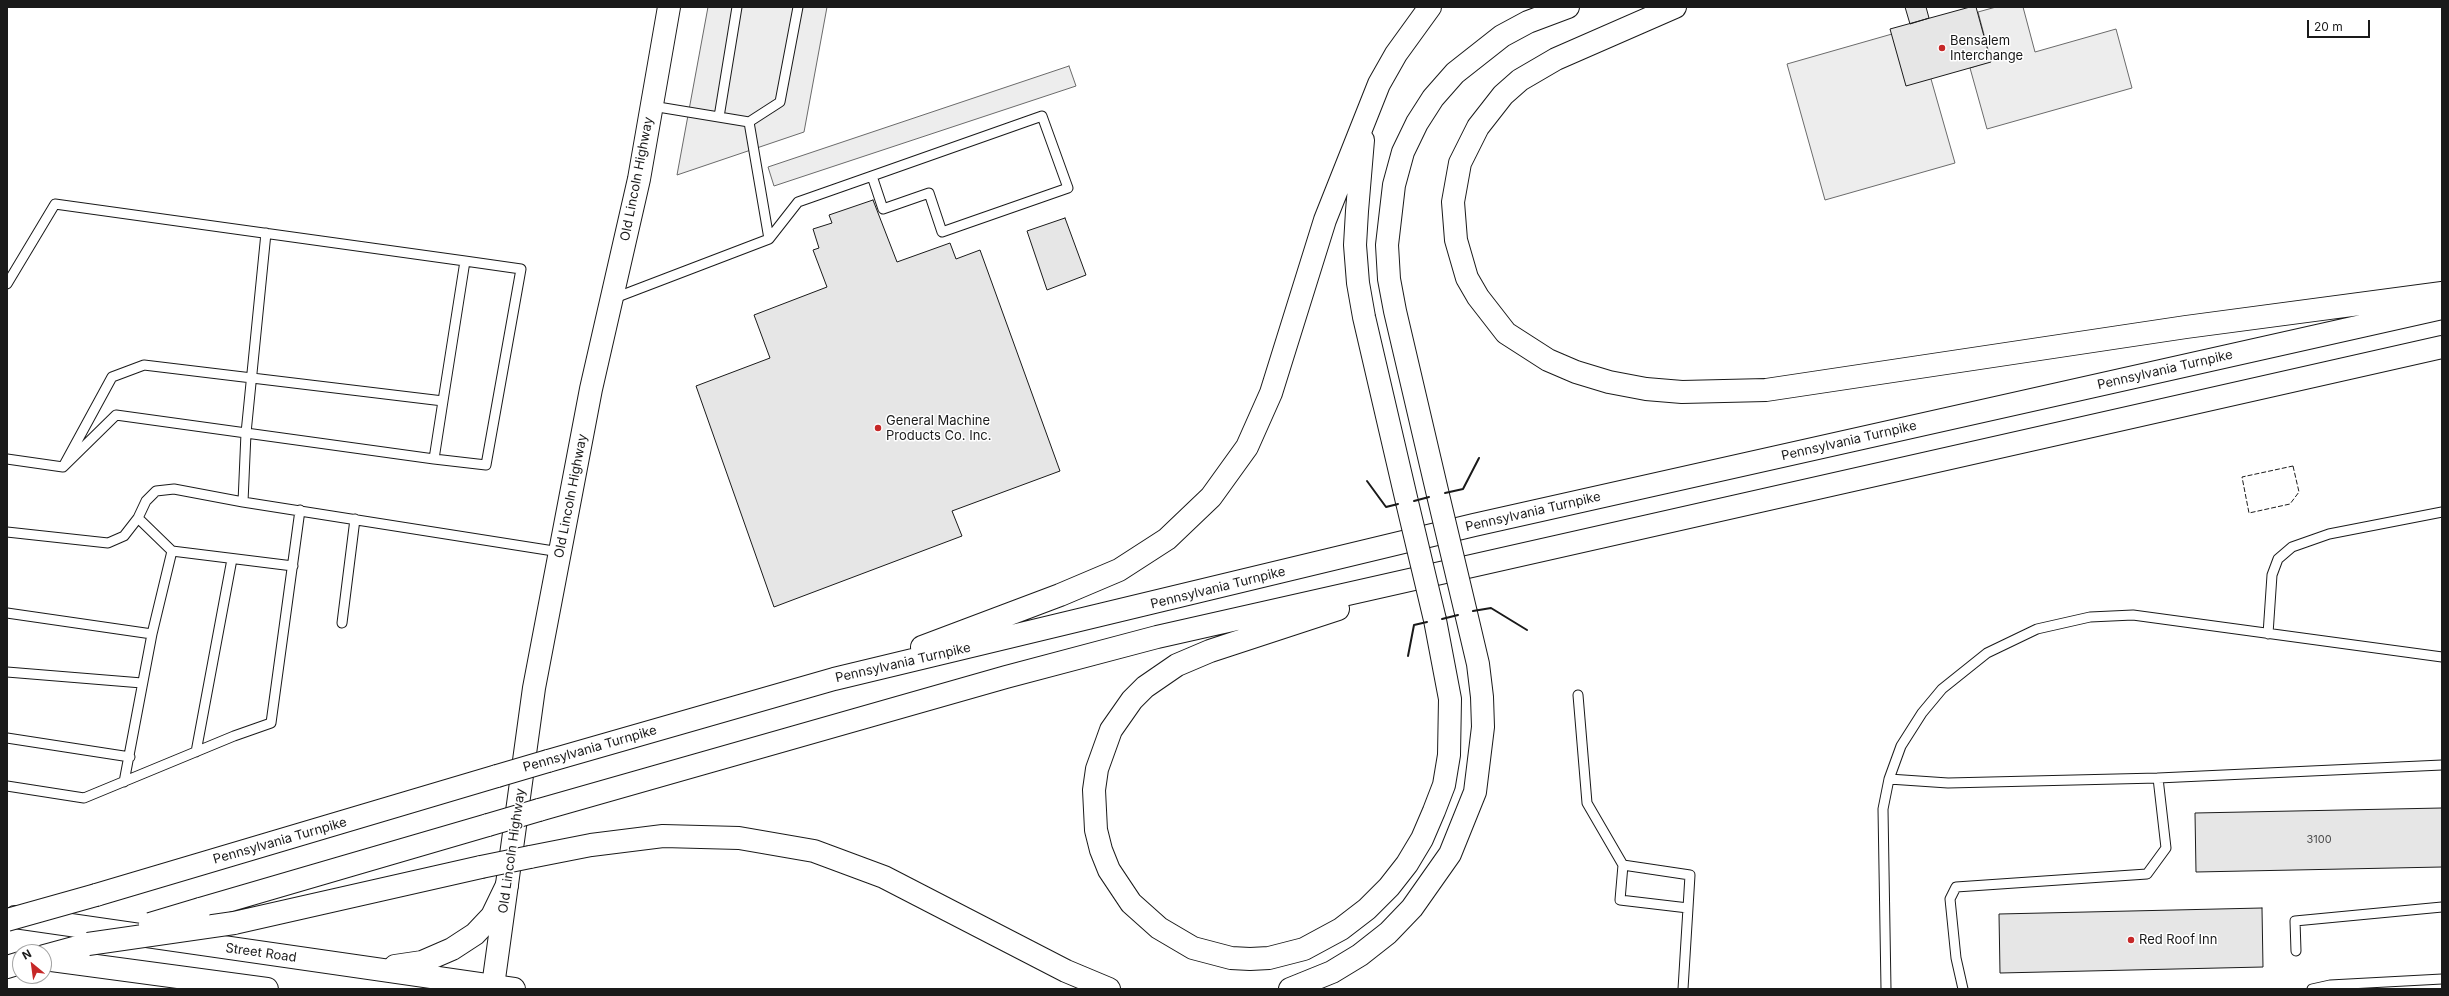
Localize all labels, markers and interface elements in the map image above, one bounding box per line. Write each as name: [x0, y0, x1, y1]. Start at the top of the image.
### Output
scale bar: [2309, 12, 2372, 38]
text: 20 m: [2314, 19, 2343, 34]
place label: Bensalem Interchange: [1950, 33, 2023, 64]
marker: Bensalem Interchange: [1937, 43, 1947, 53]
street label: Old Lincoln Highway: [617, 116, 657, 242]
street label: Pennsylvania Turnpike: [2096, 347, 2234, 393]
place label: General Machine Products Co. Inc.: [886, 413, 992, 444]
street label: Pennsylvania Turnpike: [1780, 418, 1918, 464]
marker: General Machine Products Co. Inc.: [873, 423, 883, 433]
street label: Old Lincoln Highway: [551, 433, 591, 559]
street label: Pennsylvania Turnpike: [1464, 489, 1602, 535]
street label: Pennsylvania Turnpike: [1149, 564, 1287, 612]
street label: Pennsylvania Turnpike: [834, 640, 972, 686]
street label: Pennsylvania Turnpike: [521, 722, 659, 776]
street label: Old Lincoln Highway: [495, 787, 529, 915]
street label: Pennsylvania Turnpike: [211, 814, 349, 868]
house number: 3100: [2306, 833, 2332, 847]
place label: Red Roof Inn: [2139, 932, 2217, 948]
marker: Red Roof Inn: [2126, 935, 2136, 945]
street label: Street Road: [224, 940, 298, 966]
north arrow: [12, 944, 52, 984]
text: N: [20, 946, 34, 963]

